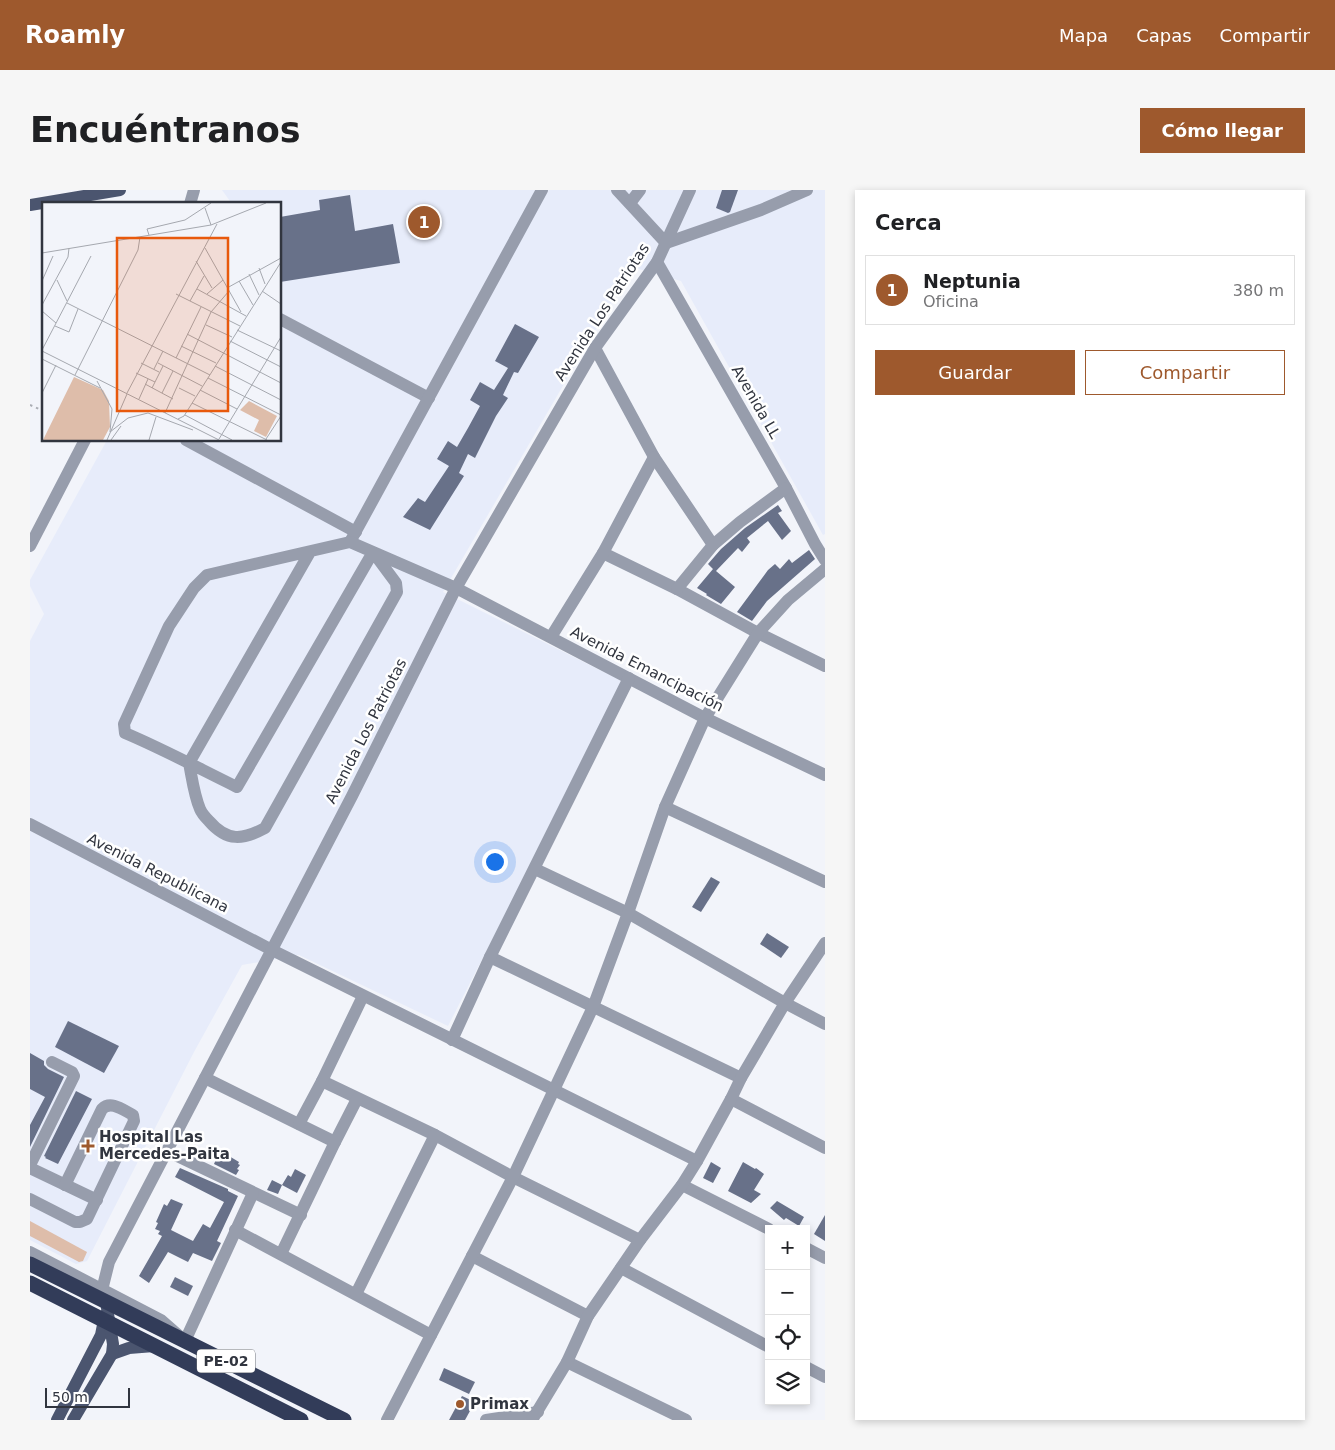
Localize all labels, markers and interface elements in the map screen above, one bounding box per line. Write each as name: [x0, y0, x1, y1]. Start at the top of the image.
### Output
text: Roamly: [25, 21, 125, 49]
text: Mapa: [1059, 25, 1108, 46]
text: Capas: [1136, 25, 1192, 46]
text: Compartir: [1220, 25, 1310, 46]
button: Cómo llegar: [1140, 108, 1305, 153]
text: Encuéntranos: [30, 110, 301, 150]
inset map: [42, 202, 281, 441]
pin: 1: [408, 203, 440, 241]
text: Cerca: [875, 211, 942, 235]
street label: Avenida Los Patriotas: [551, 240, 653, 384]
text: Neptunia: [923, 270, 1021, 292]
text: 1: [886, 281, 898, 300]
text: 380 m: [1233, 281, 1284, 300]
text: Oficina: [923, 292, 979, 311]
button: Guardar: [875, 350, 1075, 395]
button: Compartir: [1085, 350, 1285, 395]
street label: Avenida LL: [728, 362, 784, 442]
street label: Avenida Emancipación: [567, 622, 727, 716]
street label: Avenida Los Patriotas: [322, 655, 410, 807]
street label: Avenida Republicana: [84, 829, 232, 917]
your location: [482, 849, 508, 875]
place label: Hospital Las Mercedes-Paita: [99, 1128, 230, 1163]
marker: Hospital Las Mercedes-Paita: [81, 1139, 95, 1153]
map controls: [765, 1225, 810, 1405]
button: +: [765, 1225, 810, 1270]
button: −: [765, 1270, 810, 1315]
button: locate: [765, 1315, 810, 1360]
road number: PE-02: [197, 1350, 255, 1372]
button: layers: [765, 1360, 810, 1405]
scale bar: [45, 1385, 130, 1408]
text: 50 m: [52, 1389, 88, 1405]
place label: Primax: [470, 1395, 529, 1413]
marker: Primax: [454, 1398, 466, 1410]

